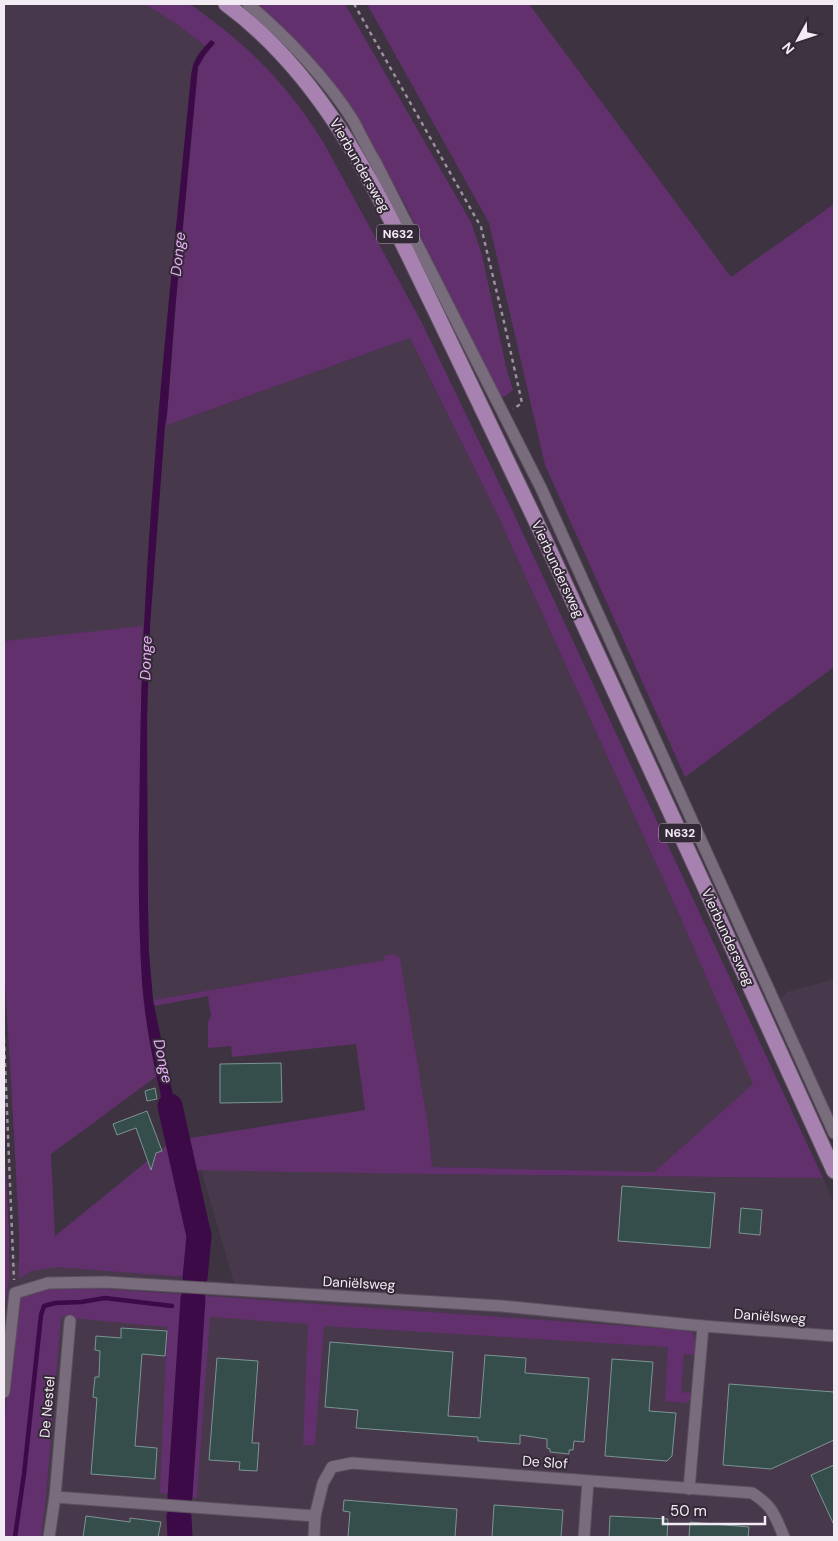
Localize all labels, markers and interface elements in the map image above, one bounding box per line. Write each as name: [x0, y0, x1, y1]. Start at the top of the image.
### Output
north arrow: [773, 15, 823, 65]
text: N: [778, 39, 798, 58]
street label: Vierbundersweg: [326, 115, 394, 215]
road number: N632: [377, 224, 419, 243]
water label: Donge: [166, 230, 190, 277]
street label: Vierbundersweg: [528, 517, 589, 621]
water label: Donge: [135, 635, 157, 681]
road number: N632: [659, 824, 701, 842]
street label: Vierbundersweg: [698, 885, 759, 989]
water label: Donge: [149, 1037, 177, 1085]
street label: Daniëlsweg: [322, 1272, 396, 1294]
street label: Daniëlsweg: [733, 1304, 807, 1328]
street label: De Nestel: [35, 1375, 59, 1439]
street label: De Slof: [522, 1451, 569, 1473]
scale bar: [663, 1494, 766, 1526]
text: 50 m: [670, 1501, 707, 1521]

